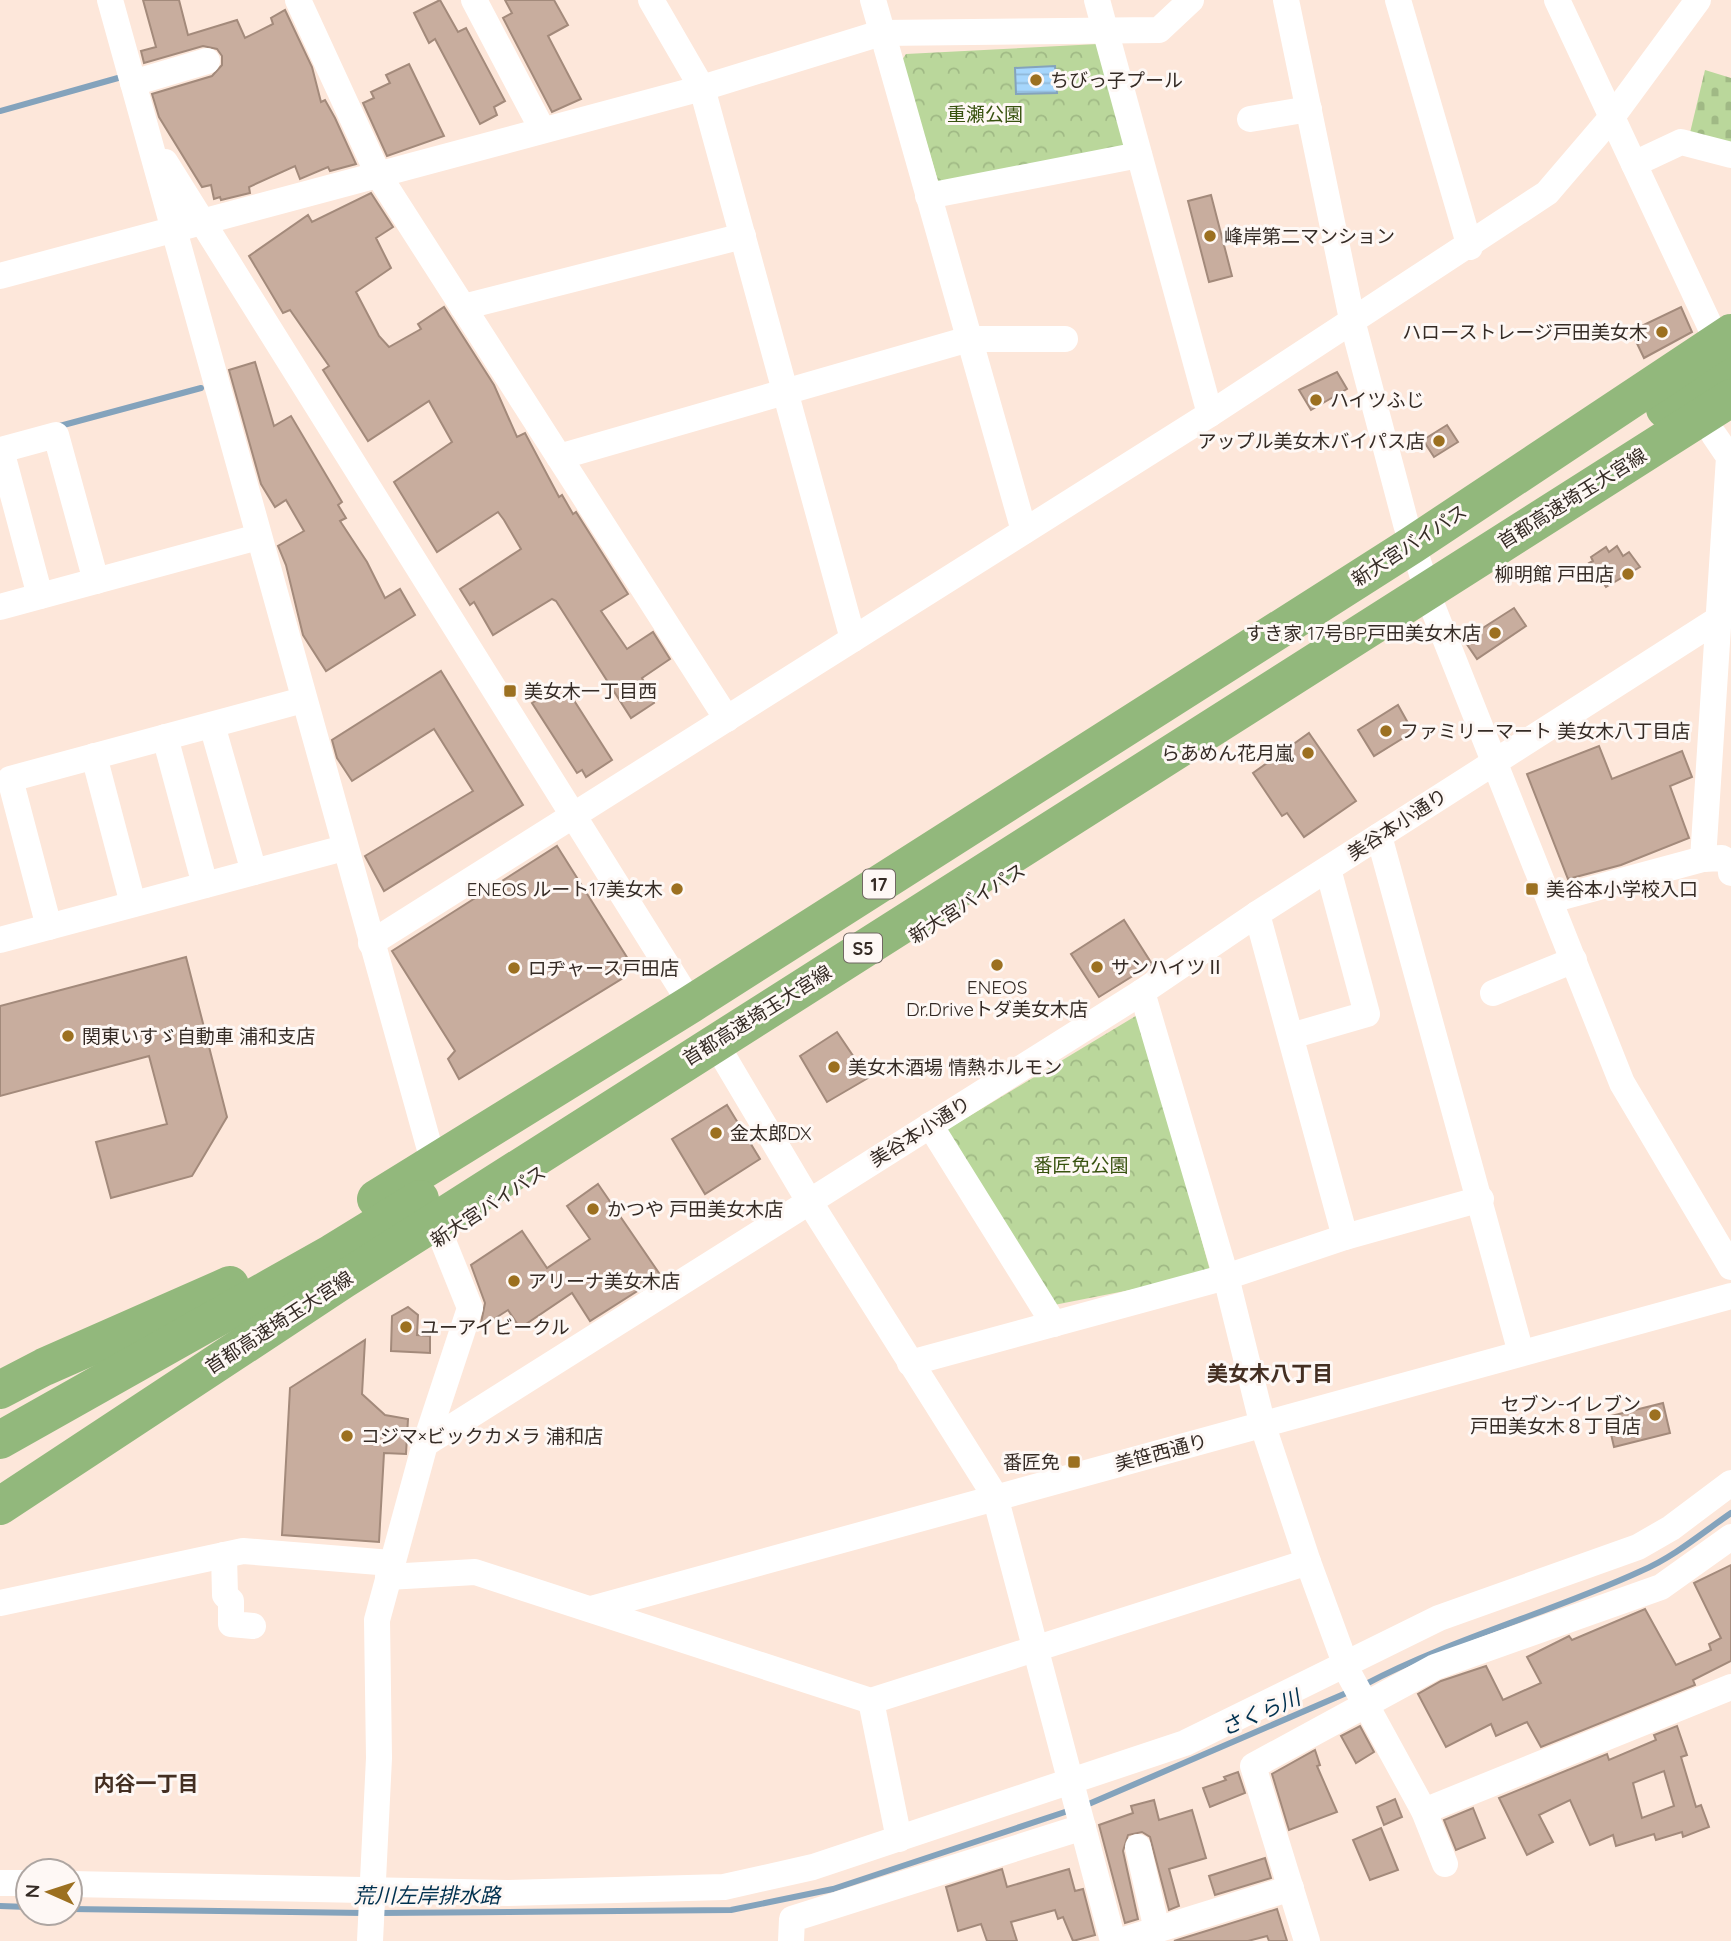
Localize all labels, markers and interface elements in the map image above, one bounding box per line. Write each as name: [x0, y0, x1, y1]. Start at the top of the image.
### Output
place label: ちびっ子プール: [1050, 68, 1183, 92]
marker: ちびっ子プール: [1028, 72, 1044, 88]
park label: 重瀬公園: [947, 102, 1023, 126]
place label: 峰岸第二マンション: [1224, 224, 1395, 248]
marker: 峰岸第二マンション: [1202, 228, 1218, 244]
place label: ハローストレージ戸田美女木: [1402, 320, 1648, 344]
marker: ハローストレージ戸田美女木: [1654, 324, 1670, 340]
place label: ハイツふじ: [1330, 388, 1425, 412]
marker: ハイツふじ: [1308, 392, 1324, 408]
place label: アップル美女木バイパス店: [1197, 429, 1425, 453]
marker: アップル美女木バイパス店: [1431, 433, 1447, 449]
street label: 首都高速埼玉大宮線: [1493, 443, 1651, 553]
street label: 新大宮バイパス: [1347, 499, 1471, 591]
place label: 柳明館 戸田店: [1495, 562, 1614, 586]
marker: 柳明館 戸田店: [1620, 566, 1636, 582]
place label: すき家 17号BP戸田美女木店: [1245, 621, 1481, 645]
marker: すき家 17号BP戸田美女木店: [1487, 625, 1503, 641]
place label: 美女木一丁目西: [524, 679, 657, 703]
marker: 美女木一丁目西: [502, 683, 518, 699]
place label: ファミリーマート 美女木八丁目店: [1400, 719, 1690, 743]
marker: ファミリーマート 美女木八丁目店: [1378, 723, 1394, 739]
place label: らあめん花月嵐: [1161, 741, 1294, 765]
marker: らあめん花月嵐: [1300, 745, 1316, 761]
street label: 美谷本小通り: [1343, 783, 1451, 865]
street label: 新大宮バイパス: [904, 858, 1030, 948]
road number: 17: [863, 870, 895, 898]
place label: ENEOS ルート17美女木: [466, 877, 663, 901]
place label: 美谷本小学校入口: [1546, 877, 1698, 901]
marker: ENEOS ルート17美女木: [669, 881, 685, 897]
marker: 美谷本小学校入口: [1524, 881, 1540, 897]
road number: S5: [844, 933, 882, 962]
place label: サンハイツⅡ: [1111, 955, 1225, 979]
place label: ロヂャース戸田店: [528, 956, 679, 980]
marker: ENEOS Dr.Driveトダ美女木店: [989, 957, 1005, 973]
marker: サンハイツⅡ: [1089, 959, 1105, 975]
marker: ロヂャース戸田店: [506, 960, 522, 976]
street label: 首都高速埼玉大宮線: [678, 960, 836, 1070]
place label: ENEOS Dr.Driveトダ美女木店: [906, 975, 1088, 1021]
place label: 関東いすゞ自動車 浦和支店: [82, 1024, 315, 1048]
marker: 関東いすゞ自動車 浦和支店: [60, 1028, 76, 1044]
place label: 美女木酒場 情熱ホルモン: [848, 1055, 1062, 1079]
marker: 美女木酒場 情熱ホルモン: [826, 1059, 842, 1075]
street label: 美谷本小通り: [865, 1091, 975, 1171]
place label: 金太郎DX: [730, 1121, 812, 1145]
marker: 金太郎DX: [708, 1125, 724, 1141]
park label: 番匠免公園: [1033, 1153, 1129, 1177]
street label: 新大宮バイパス: [426, 1160, 550, 1252]
place label: かつや 戸田美女木店: [607, 1197, 783, 1221]
marker: かつや 戸田美女木店: [585, 1201, 601, 1217]
street label: 首都高速埼玉大宮線: [201, 1265, 357, 1379]
place label: アリーナ美女木店: [528, 1269, 680, 1293]
marker: アリーナ美女木店: [506, 1273, 522, 1289]
place label: ユーアイビークル: [420, 1315, 570, 1339]
marker: ユーアイビークル: [398, 1319, 414, 1335]
district label: 美女木八丁目: [1207, 1360, 1333, 1386]
place label: セブン-イレブン 戸田美女木８丁目店: [1470, 1392, 1641, 1438]
marker: セブン-イレブン 戸田美女木８丁目店: [1647, 1407, 1663, 1423]
place label: コジマ×ビックカメラ 浦和店: [361, 1424, 603, 1448]
marker: コジマ×ビックカメラ 浦和店: [339, 1428, 355, 1444]
street label: 美笹西通り: [1112, 1428, 1210, 1476]
place label: 番匠免: [1003, 1450, 1060, 1474]
marker: 番匠免: [1066, 1454, 1082, 1470]
water label: さくら川: [1216, 1683, 1306, 1740]
district label: 内谷一丁目: [94, 1770, 199, 1796]
north arrow: [14, 1857, 84, 1927]
water label: 荒川左岸排水路: [354, 1882, 502, 1908]
text: N: [20, 1884, 44, 1899]

